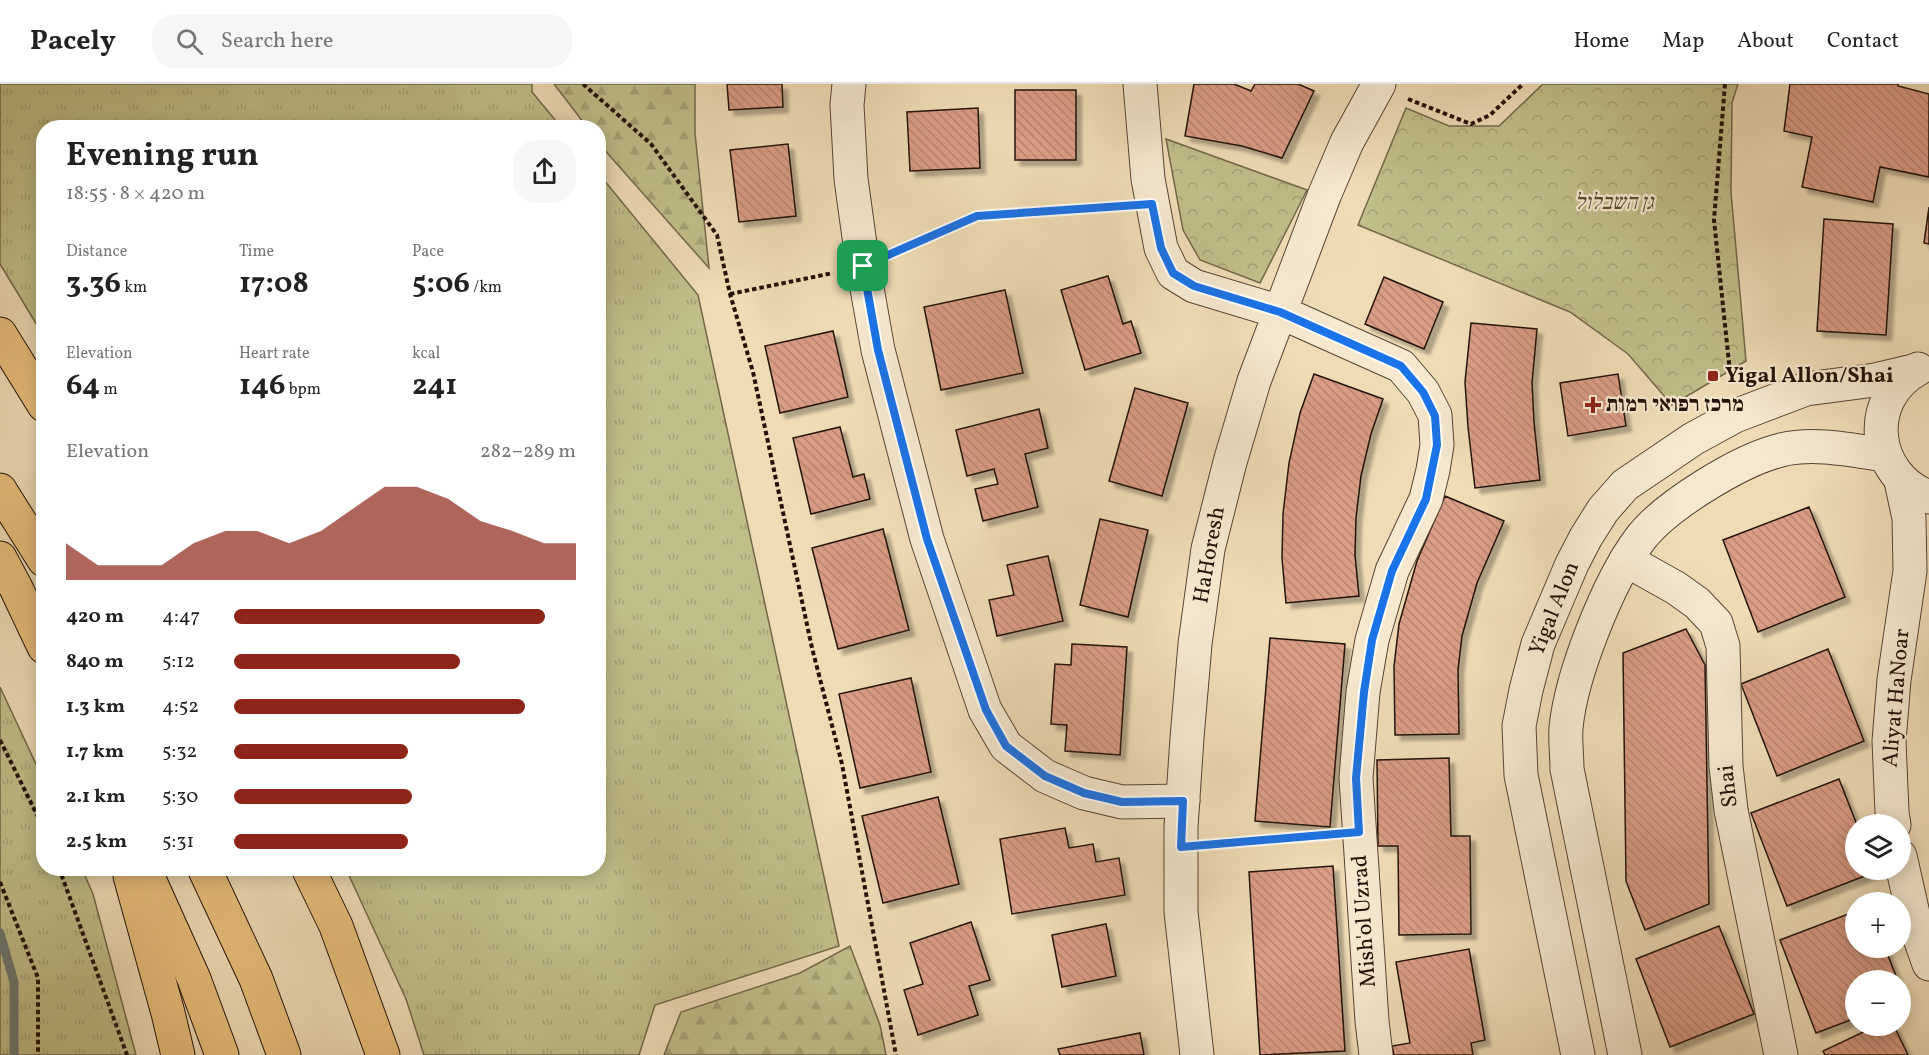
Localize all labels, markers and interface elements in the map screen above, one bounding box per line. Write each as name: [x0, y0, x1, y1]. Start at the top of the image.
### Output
search box: [152, 14, 572, 68]
text: Pacely: [30, 22, 116, 61]
icon: search: [173, 25, 206, 58]
text: Search here: [221, 26, 334, 57]
text: Home: [1574, 27, 1629, 56]
text: Map: [1662, 27, 1704, 56]
text: About: [1737, 27, 1794, 56]
text: Contact: [1827, 27, 1899, 56]
text: Evening run: [66, 134, 259, 180]
button: share: [513, 140, 576, 203]
text: 18:55 · 8 × 420 m: [66, 180, 205, 208]
park label: גן השבלול: [1574, 188, 1655, 219]
pin: [837, 240, 888, 291]
text: Distance: [66, 241, 127, 263]
text: Time: [239, 241, 274, 263]
text: Pace: [412, 241, 444, 263]
icon: arrive: [846, 249, 879, 282]
text: 3.36: [66, 263, 121, 305]
text: 17:08: [239, 263, 309, 305]
text: 5:06: [412, 263, 470, 305]
text: km: [121, 277, 147, 299]
text: /km: [470, 277, 502, 299]
text: Elevation: [66, 343, 133, 365]
text: Heart rate: [239, 343, 310, 365]
text: kcal: [412, 343, 440, 365]
place label: Yigal Allon/Shai: [1725, 361, 1894, 392]
text: 64: [66, 365, 100, 407]
text: 146: [239, 365, 286, 407]
text: 241: [412, 365, 457, 407]
marker: Yigal Allon/Shai: [1706, 369, 1720, 383]
text: m: [100, 379, 118, 401]
text: bpm: [286, 379, 321, 401]
place label: מרכז רפואי רמות: [1606, 390, 1744, 421]
marker: מרכז רפואי רמות: [1584, 396, 1602, 414]
text: Elevation: [66, 438, 149, 466]
text: 282–289 m: [480, 438, 576, 466]
street label: HaHoresh: [1186, 504, 1234, 606]
street label: Yigal Alon: [1522, 557, 1588, 661]
text: 420 m: [66, 603, 124, 631]
text: 4:47: [162, 603, 200, 631]
street label: Aliyat HaNoar: [1875, 627, 1919, 769]
text: 840 m: [66, 648, 124, 676]
text: 5:12: [162, 648, 195, 676]
text: 1.3 km: [66, 693, 125, 721]
text: 4:52: [162, 693, 199, 721]
text: 1.7 km: [66, 738, 124, 766]
text: 5:32: [162, 738, 197, 766]
street label: Shai: [1711, 763, 1747, 809]
text: 2.1 km: [66, 783, 126, 811]
text: 5:30: [162, 783, 198, 811]
map controls: [1845, 814, 1911, 1036]
button: layers: [1845, 814, 1911, 880]
text: 2.5 km: [66, 828, 127, 856]
text: 5:31: [162, 828, 194, 856]
street label: Mish'ol Uzrad: [1345, 854, 1385, 988]
button: +: [1845, 892, 1911, 958]
button: −: [1845, 970, 1911, 1036]

